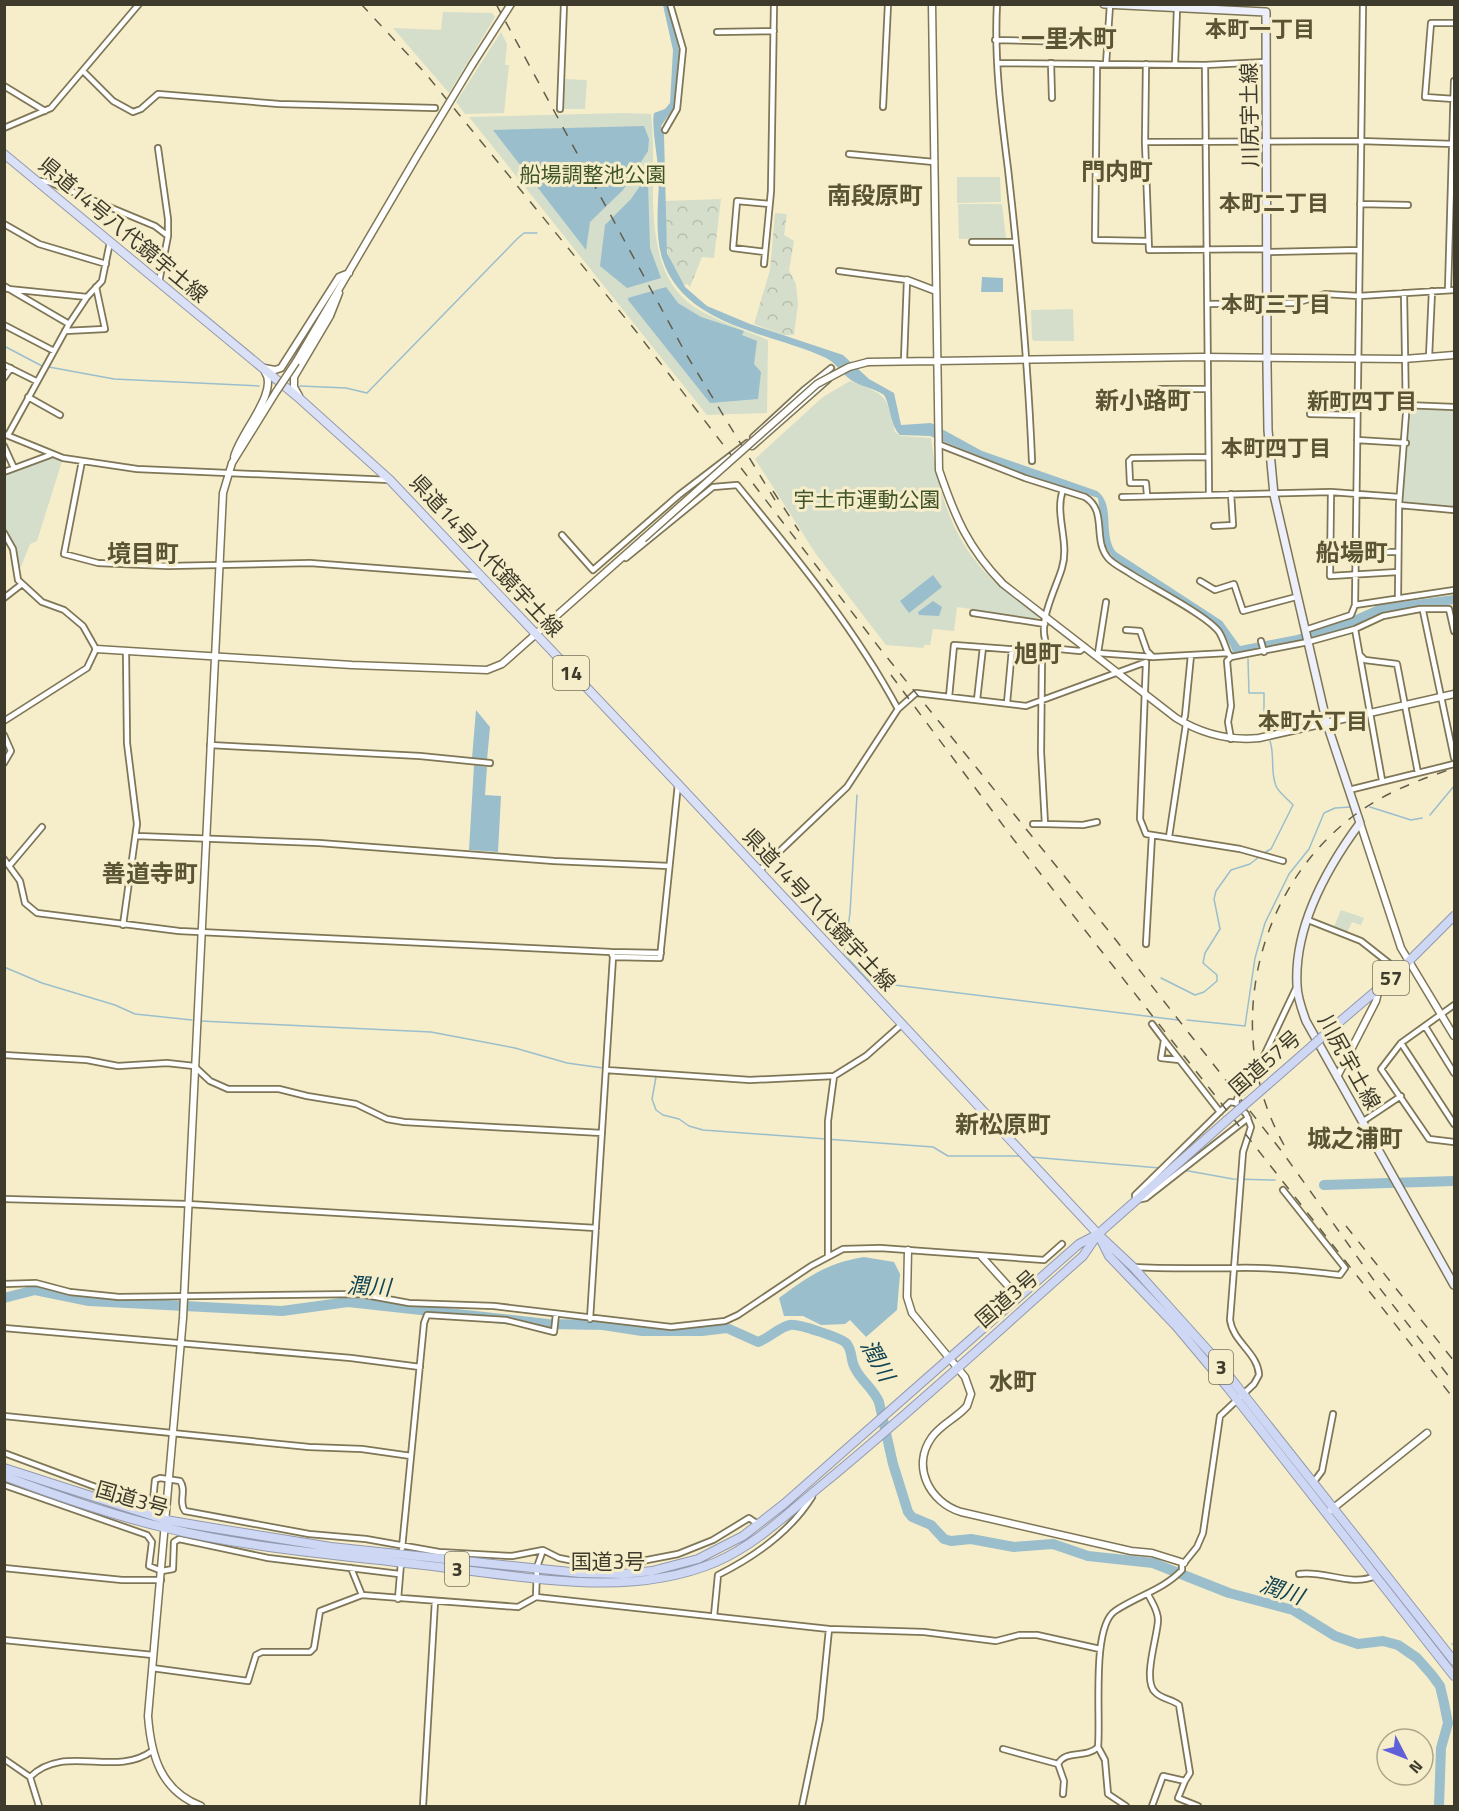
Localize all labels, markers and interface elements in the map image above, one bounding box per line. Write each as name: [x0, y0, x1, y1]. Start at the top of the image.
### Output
district label: 本町一丁目: [1205, 12, 1315, 46]
district label: 一里木町: [1021, 20, 1117, 56]
street label: 川尻宇土線: [1232, 62, 1266, 168]
street label: 県道14号八代鏡宇土線: [32, 149, 215, 310]
district label: 門内町: [1081, 153, 1153, 189]
park label: 船場調整池公園: [520, 158, 667, 190]
district label: 南段原町: [827, 177, 923, 213]
district label: 本町二丁目: [1219, 186, 1329, 220]
district label: 本町三丁目: [1221, 287, 1331, 321]
district label: 新小路町: [1095, 382, 1191, 418]
district label: 新町四丁目: [1307, 384, 1417, 418]
district label: 本町四丁目: [1221, 431, 1331, 465]
street label: 県道14号八代鏡宇土線: [403, 467, 571, 644]
park label: 宇土市運動公園: [794, 483, 941, 515]
district label: 船場町: [1316, 534, 1388, 570]
district label: 境目町: [107, 535, 179, 571]
district label: 旭町: [1014, 635, 1062, 671]
road number: 14: [553, 656, 589, 690]
district label: 本町六丁目: [1258, 704, 1368, 738]
street label: 県道14号八代鏡宇土線: [736, 821, 904, 998]
district label: 善道寺町: [102, 855, 198, 891]
road number: 57: [1373, 961, 1409, 995]
street label: 川尻宇土線: [1310, 1008, 1389, 1115]
street label: 国道57号: [1221, 1022, 1307, 1103]
district label: 新松原町: [955, 1106, 1051, 1142]
district label: 城之浦町: [1307, 1120, 1403, 1156]
street label: 国道3号: [968, 1262, 1045, 1335]
water label: 潤川: [346, 1268, 394, 1304]
water label: 潤川: [852, 1333, 905, 1389]
road number: 3: [1209, 1350, 1233, 1384]
district label: 水町: [989, 1363, 1037, 1399]
street label: 国道3号: [92, 1472, 173, 1524]
street label: 国道3号: [571, 1545, 645, 1577]
road number: 3: [445, 1552, 469, 1586]
water label: 潤川: [1256, 1567, 1310, 1614]
north arrow: [1375, 1727, 1435, 1787]
text: N: [1404, 1755, 1429, 1779]

